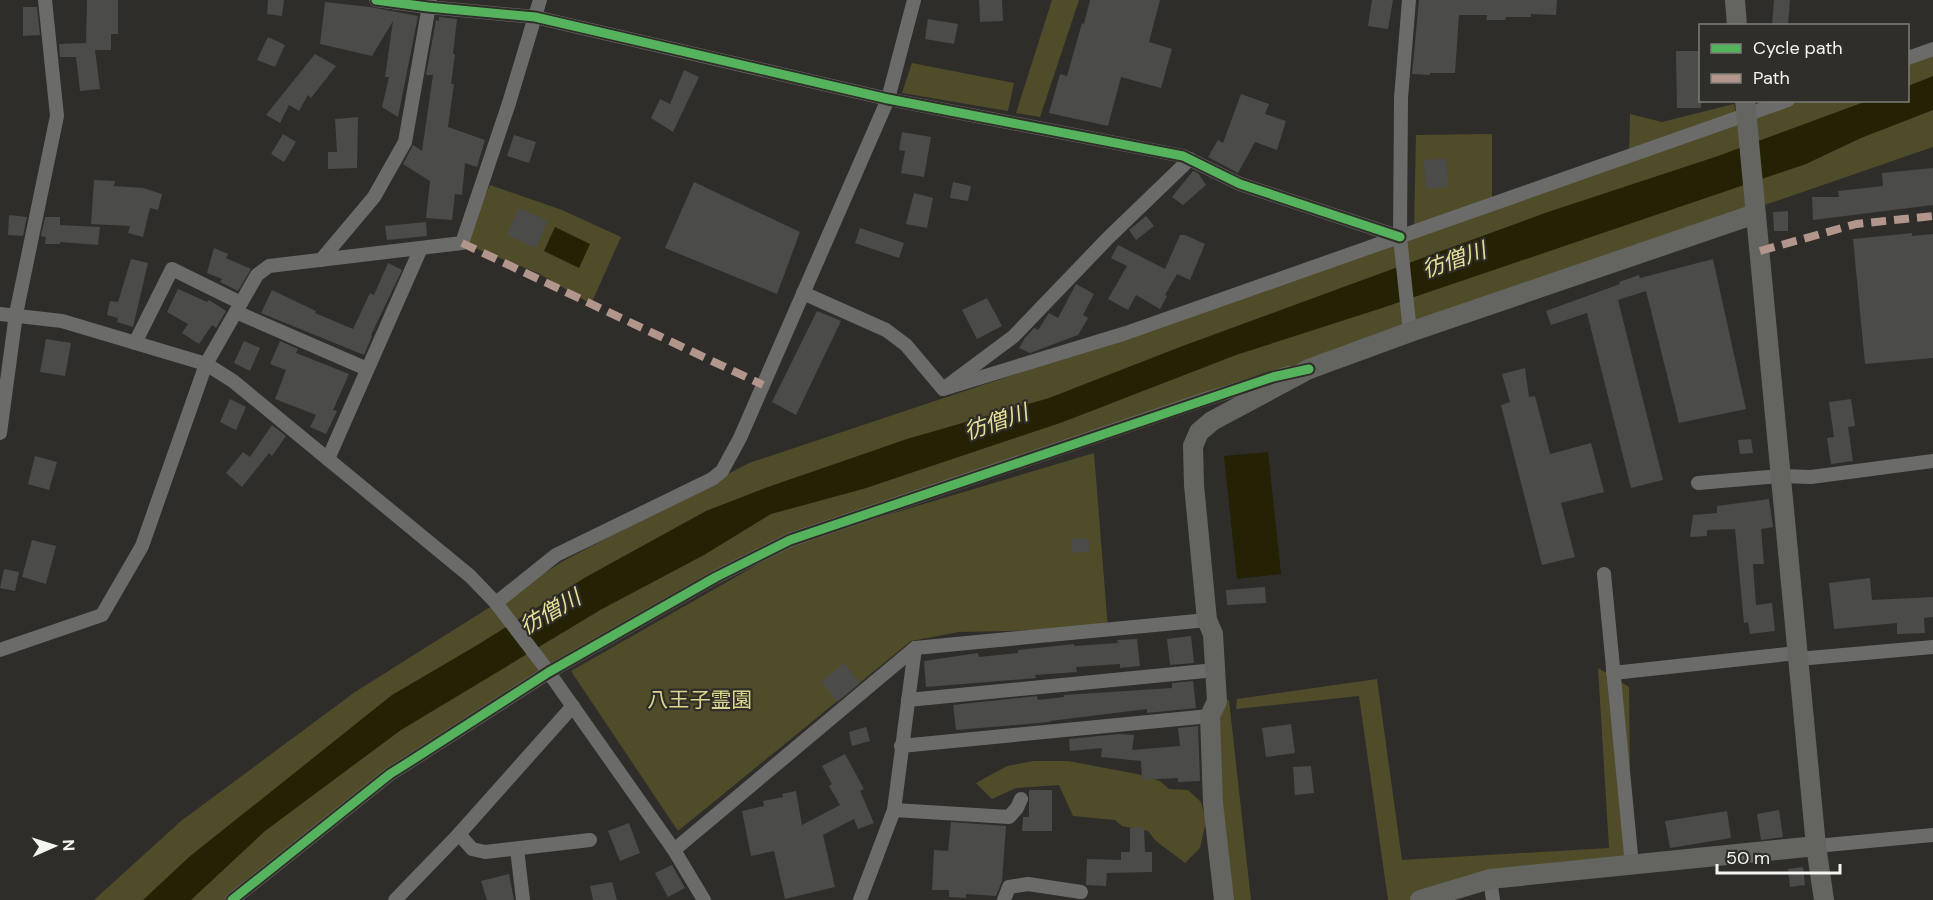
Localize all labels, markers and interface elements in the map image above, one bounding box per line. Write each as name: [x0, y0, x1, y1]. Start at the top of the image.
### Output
legend: [1699, 24, 1909, 102]
text: Cycle path: [1753, 36, 1843, 60]
text: Path: [1753, 66, 1790, 90]
water label: 彷僧川: [1418, 235, 1492, 284]
water label: 彷僧川: [960, 397, 1034, 446]
water label: 彷僧川: [514, 582, 588, 641]
park label: 八王子霊園: [648, 686, 753, 714]
north arrow: [24, 816, 84, 876]
scale bar: [1717, 837, 1840, 875]
text: N: [58, 839, 79, 852]
text: 50 m: [1726, 846, 1770, 870]

